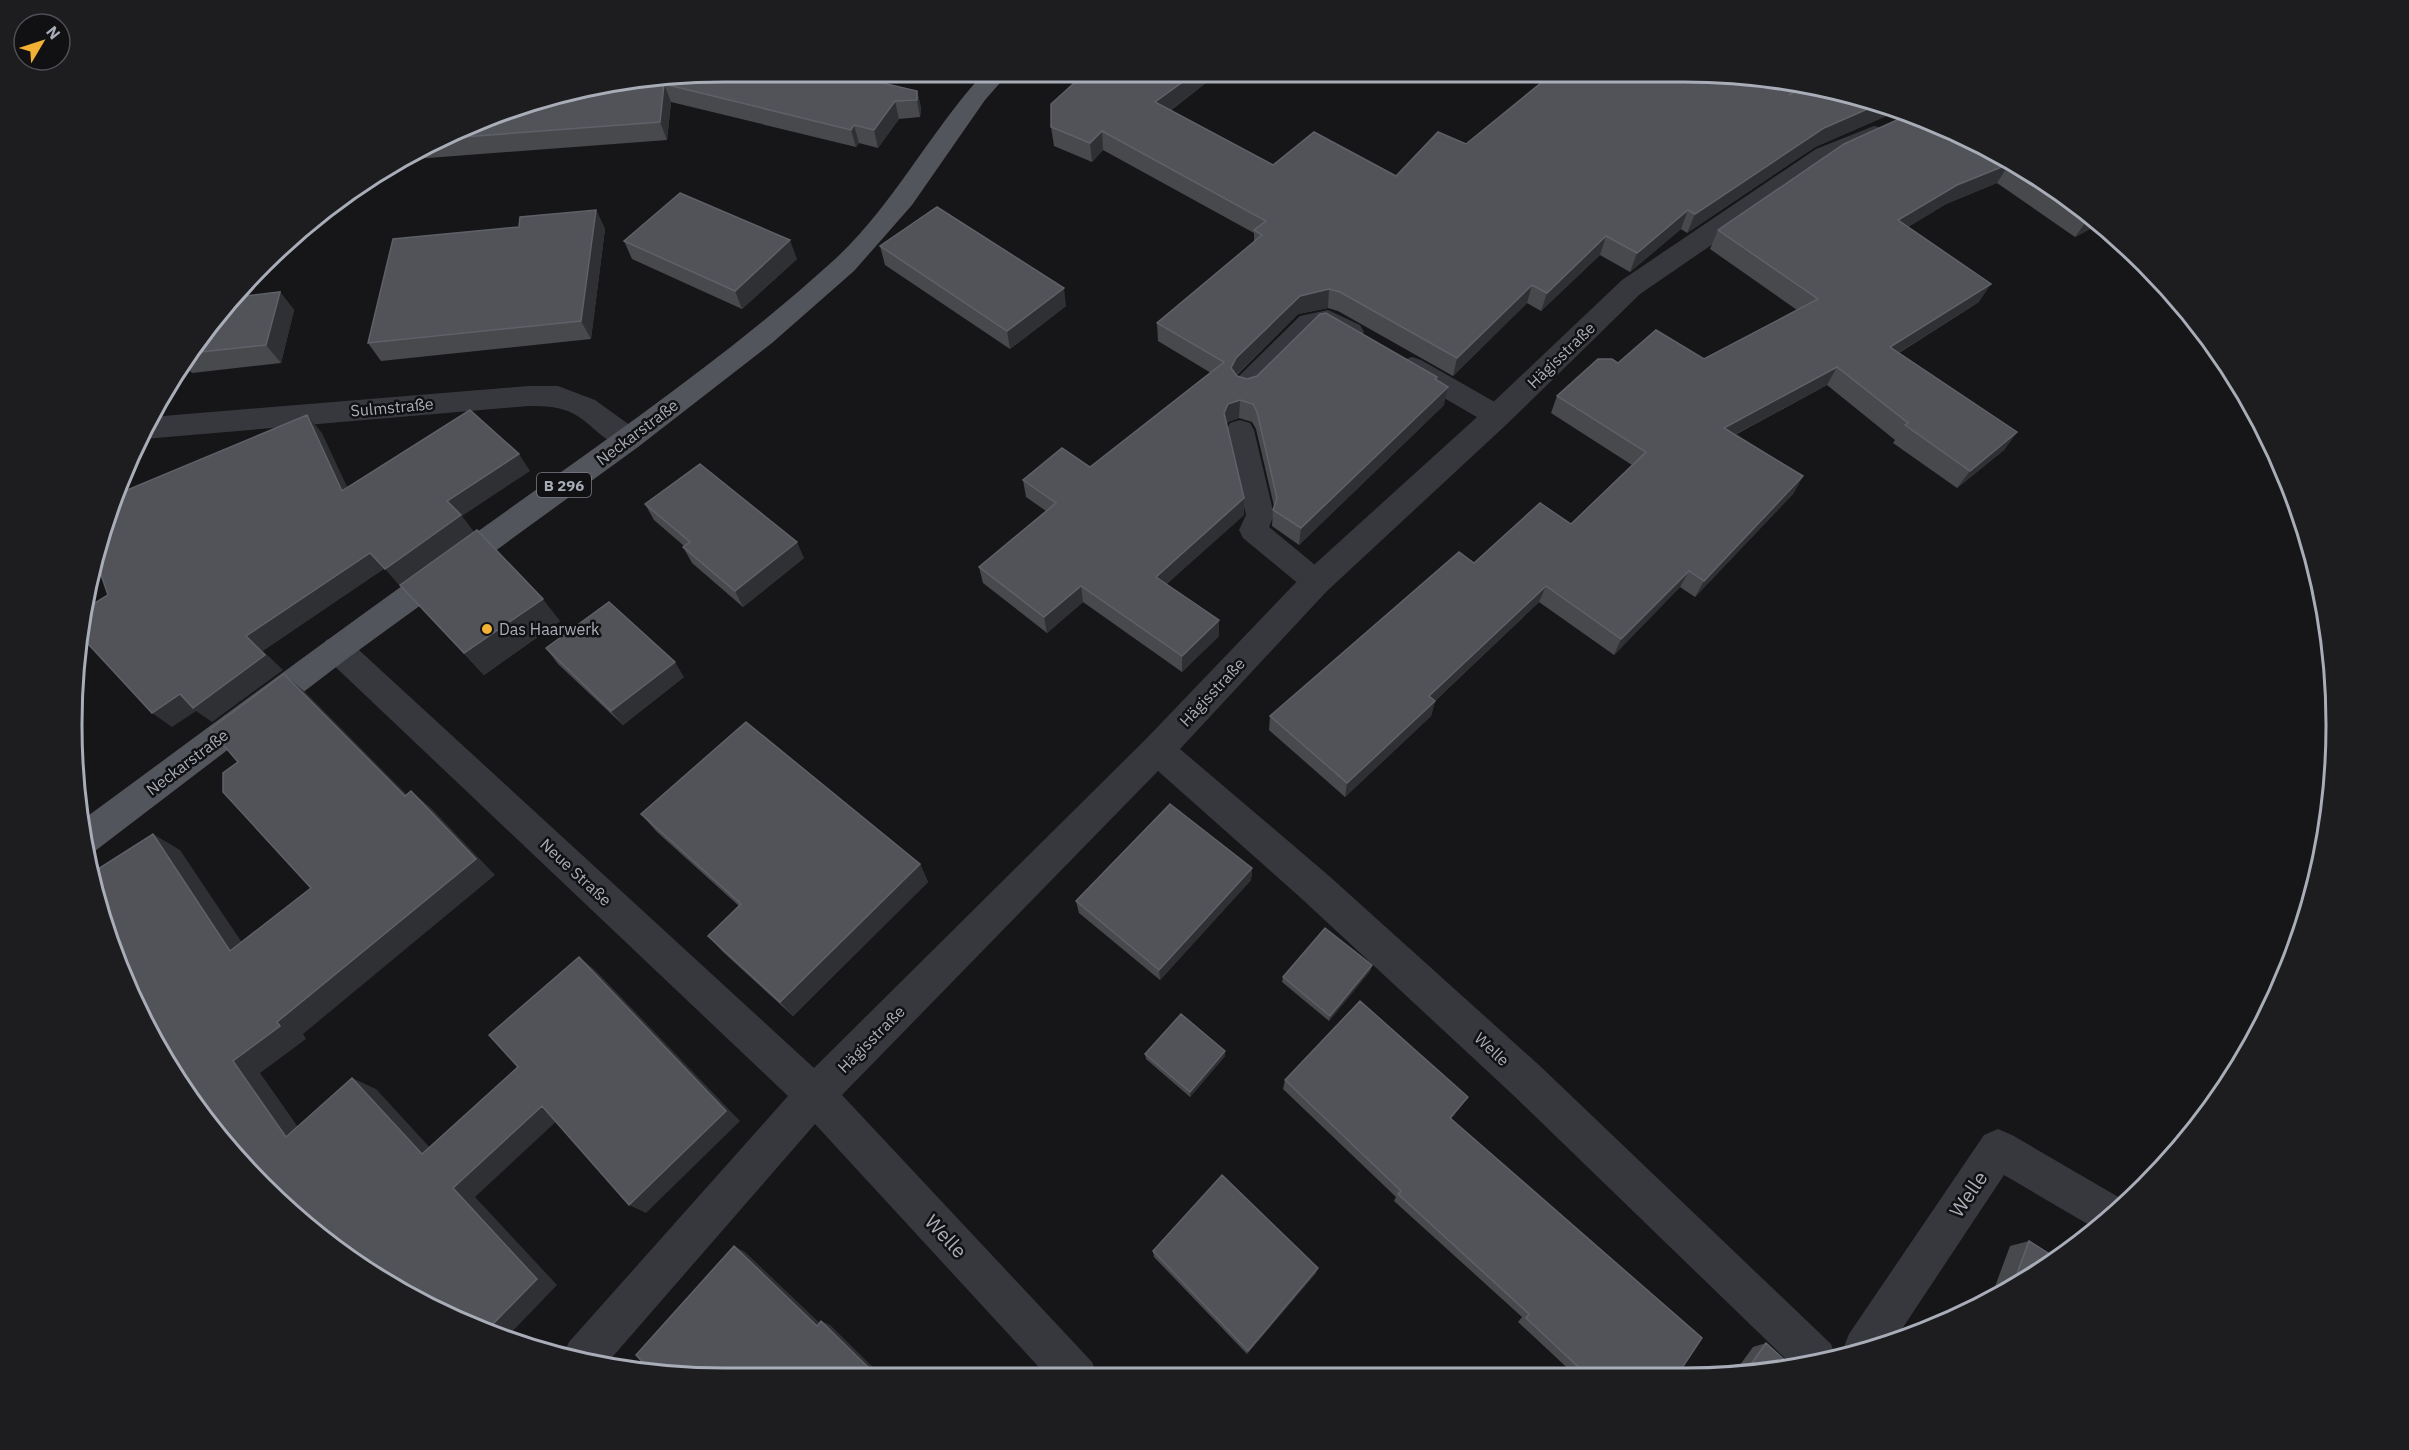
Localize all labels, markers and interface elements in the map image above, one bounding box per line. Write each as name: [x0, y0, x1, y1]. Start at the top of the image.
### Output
north arrow: [12, 12, 72, 72]
text: N: [42, 22, 65, 43]
street label: Hägisstraße: [1523, 318, 1599, 392]
street label: Sulmstraße: [350, 393, 435, 421]
street label: Neckarstraße: [592, 395, 682, 469]
road number: B 296: [537, 473, 591, 497]
place label: Das Haarwerk: [499, 619, 600, 639]
marker: Das Haarwerk: [480, 622, 494, 636]
street label: Hägisstraße: [1175, 653, 1249, 731]
street label: Neckarstraße: [142, 725, 232, 799]
street label: Neue Straße: [536, 834, 616, 910]
street label: Hägisstraße: [833, 1001, 909, 1077]
street label: Welle: [1470, 1028, 1514, 1070]
street label: Welle: [1943, 1166, 1993, 1222]
street label: Welle: [919, 1208, 973, 1264]

